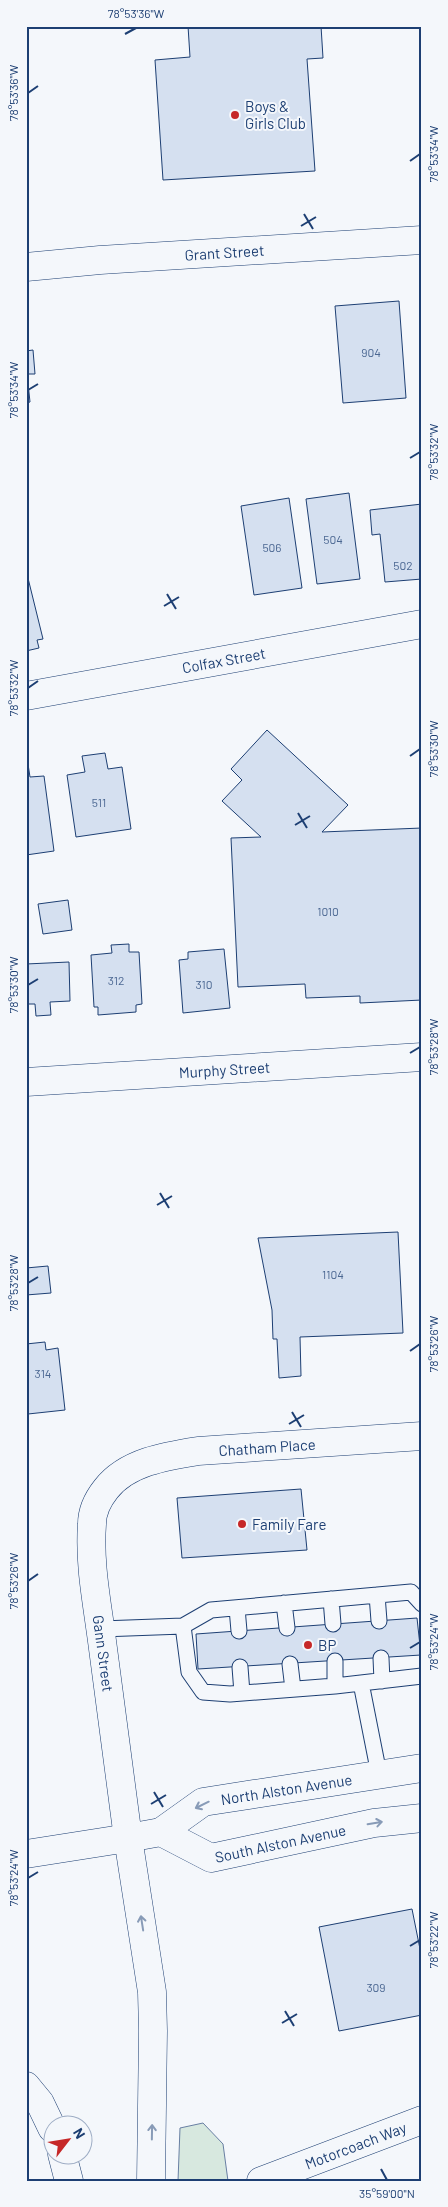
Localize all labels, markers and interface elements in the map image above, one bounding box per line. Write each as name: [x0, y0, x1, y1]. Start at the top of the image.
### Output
text: 78°53'36"W: [108, 6, 165, 20]
text: 78°53'36"W: [6, 64, 20, 121]
place label: Boys & Girls Club: [245, 97, 306, 132]
marker: Boys & Girls Club: [229, 109, 241, 121]
text: 78°53'34"W: [426, 125, 440, 182]
street label: Grant Street: [184, 241, 265, 264]
house number: 904: [361, 345, 381, 359]
text: 78°53'34"W: [6, 361, 20, 418]
text: 78°53'32"W: [426, 423, 440, 480]
house number: 504: [323, 532, 343, 546]
house number: 506: [262, 540, 282, 554]
house number: 502: [393, 558, 413, 572]
street label: Colfax Street: [181, 644, 267, 676]
text: 78°53'32"W: [6, 659, 20, 716]
text: 78°53'30"W: [426, 720, 440, 778]
house number: 511: [92, 795, 106, 809]
house number: 1010: [317, 904, 339, 918]
text: 78°53'30"W: [6, 956, 20, 1014]
house number: 312: [108, 973, 124, 987]
house number: 310: [195, 977, 213, 991]
text: 78°53'28"W: [426, 1018, 440, 1075]
street label: Murphy Street: [178, 1058, 271, 1081]
text: 78°53'28"W: [6, 1254, 20, 1311]
house number: 1104: [322, 1267, 344, 1281]
text: 78°53'26"W: [426, 1315, 440, 1372]
house number: 314: [35, 1366, 51, 1380]
street label: Chatham Place: [218, 1435, 316, 1459]
place label: Family Fare: [252, 1515, 326, 1533]
marker: Family Fare: [236, 1518, 248, 1530]
text: 78°53'26"W: [6, 1552, 20, 1609]
text: 78°53'24"W: [426, 1613, 440, 1671]
street label: Gann Street: [89, 1614, 118, 1693]
place label: BP: [318, 1636, 336, 1654]
marker: BP: [302, 1639, 314, 1651]
street label: North Alston Avenue: [219, 1770, 353, 1808]
one-way arrow: [194, 1800, 209, 1810]
one-way arrow: [367, 1818, 383, 1828]
street label: South Alston Avenue: [213, 1820, 348, 1866]
text: 78°53'24"W: [6, 1849, 20, 1907]
text: 78°53'22"W: [426, 1911, 440, 1969]
one-way arrow: [136, 1915, 146, 1931]
house number: 309: [366, 1980, 386, 1994]
north arrow: [42, 2114, 92, 2164]
street label: Motorcoach Way: [302, 2118, 409, 2173]
one-way arrow: [147, 2124, 156, 2140]
text: N: [70, 2125, 89, 2141]
text: 35°59'00"N: [359, 2186, 415, 2200]

